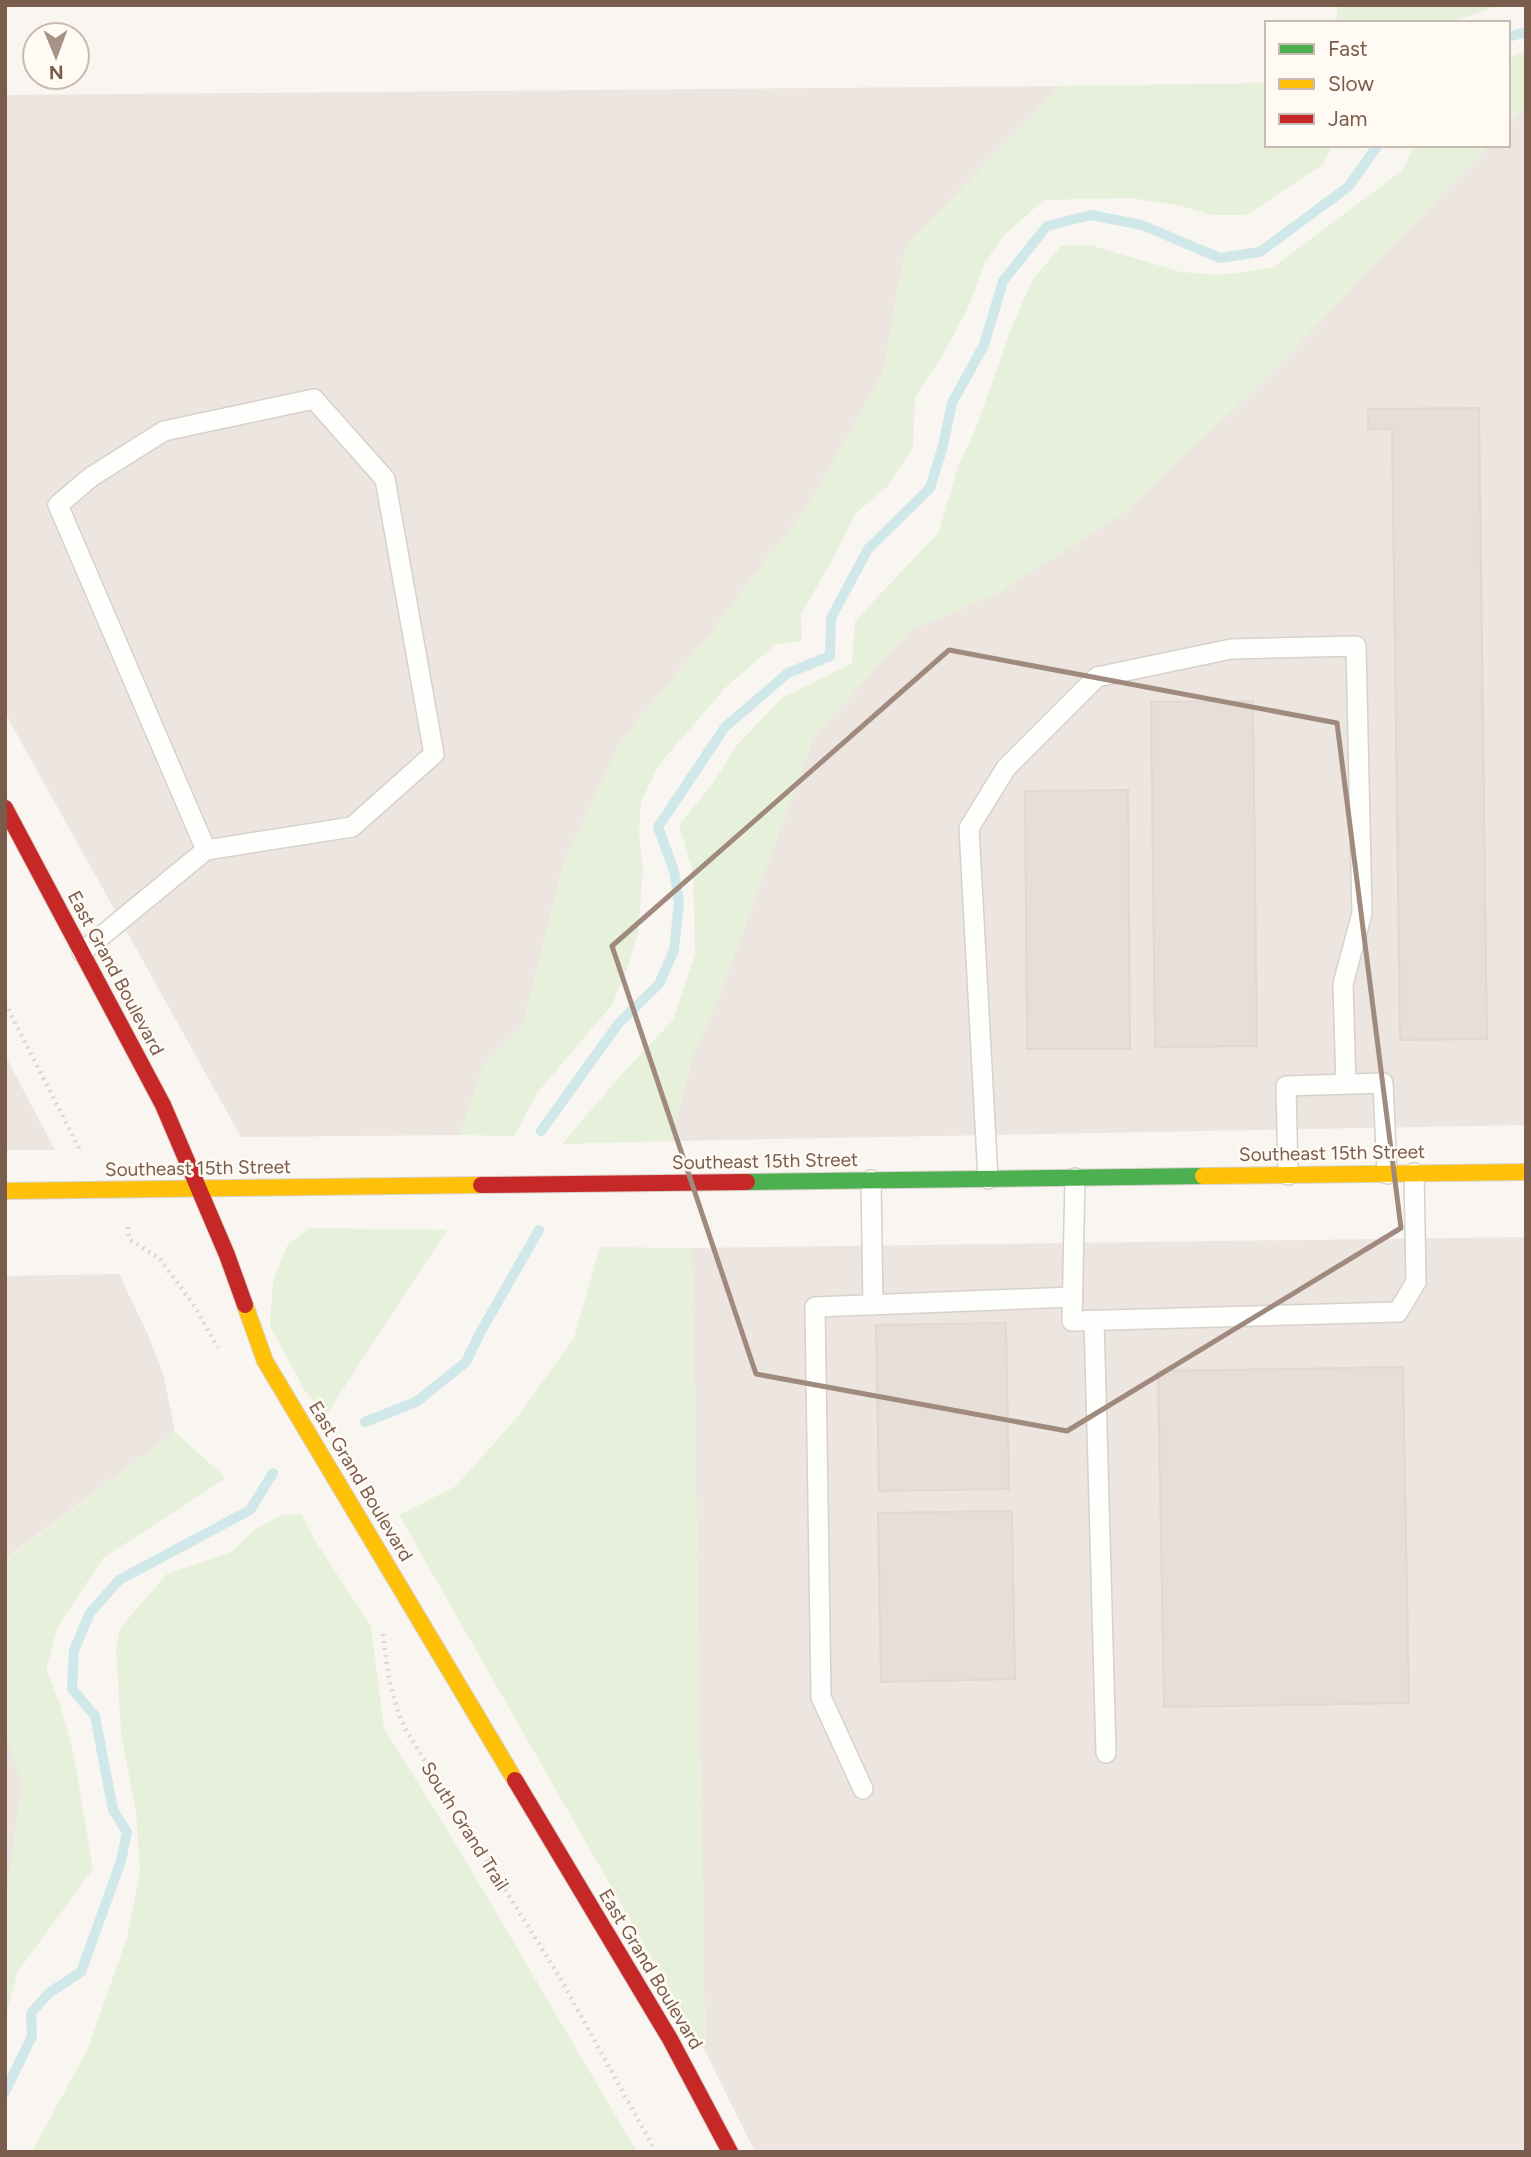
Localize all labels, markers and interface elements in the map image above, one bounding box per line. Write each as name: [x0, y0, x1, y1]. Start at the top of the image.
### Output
north arrow: [21, 21, 91, 91]
legend: [1265, 21, 1510, 147]
text: Fast: [1328, 36, 1368, 61]
text: N: [49, 61, 64, 84]
text: Slow: [1328, 71, 1374, 96]
text: Jam: [1328, 106, 1367, 131]
street label: East Grand Boulevard: [63, 887, 169, 1059]
street label: Southeast 15th Street: [1239, 1140, 1425, 1166]
street label: Southeast 15th Street: [672, 1148, 858, 1174]
street label: Southeast 15th Street: [105, 1155, 291, 1181]
street label: East Grand Boulevard: [304, 1397, 418, 1565]
street label: South Grand Trail: [416, 1758, 514, 1894]
street label: East Grand Boulevard: [594, 1885, 708, 2053]

